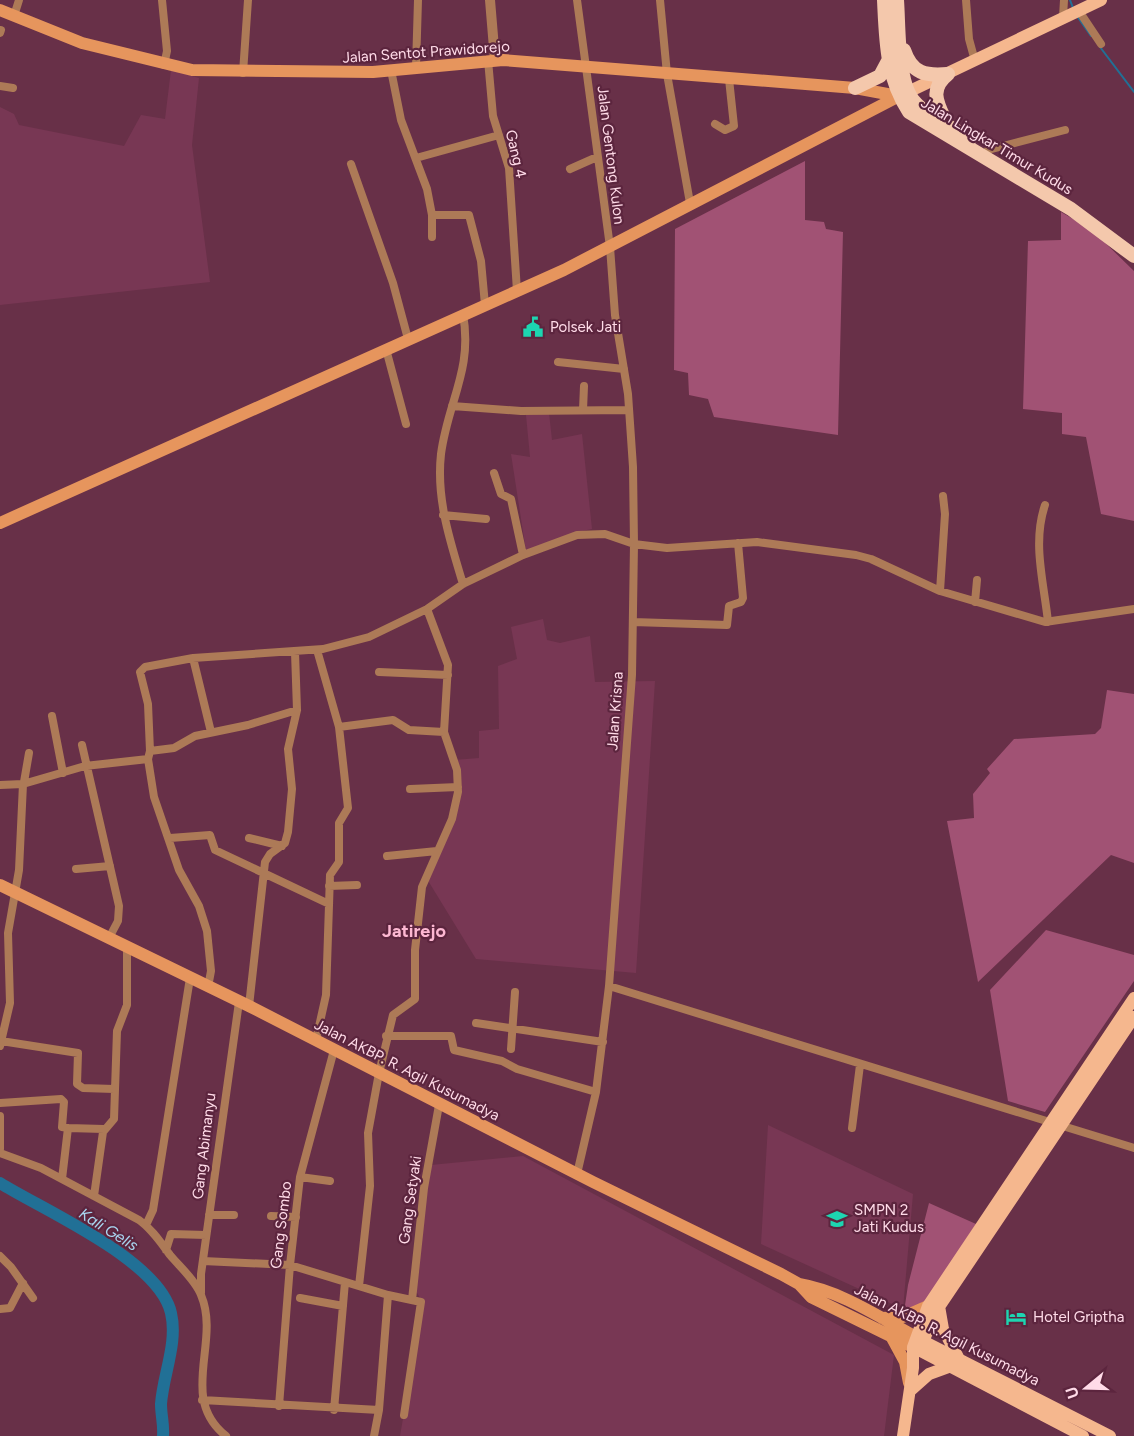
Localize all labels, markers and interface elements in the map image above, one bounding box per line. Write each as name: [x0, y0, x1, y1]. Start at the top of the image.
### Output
street label: Jalan Sentot Prawidorejo: [342, 37, 511, 67]
street label: Jalan Gentong Kulon: [594, 85, 628, 225]
street label: Jalan Lingkar Timur Kudus: [918, 94, 1076, 198]
street label: Gang 4: [502, 128, 530, 180]
public building icon: Polsek Jati: [521, 315, 545, 339]
place label: Polsek Jati: [550, 318, 621, 336]
street label: Jalan Krisna: [603, 671, 627, 751]
district label: Jatirejo: [382, 920, 446, 942]
street label: Jalan AKBP. R. Agil Kusumadya: [311, 1015, 503, 1125]
street label: Gang Abimanyu: [189, 1092, 219, 1200]
street label: Gang Setyaki: [395, 1155, 425, 1245]
street label: Gang Sombo: [267, 1180, 295, 1270]
place label: SMPN 2 Jati Kudus: [854, 1201, 924, 1236]
water label: Kali Gelis: [76, 1204, 142, 1255]
school or university icon: SMPN 2 Jati Kudus: [825, 1207, 849, 1231]
street label: Jalan AKBP. R. Agil Kusumadya: [851, 1280, 1043, 1390]
hotel icon: Hotel Griptha: [1004, 1305, 1028, 1329]
place label: Hotel Griptha: [1033, 1308, 1124, 1326]
north arrow: [1056, 1358, 1116, 1418]
text: U: [1061, 1384, 1083, 1401]

